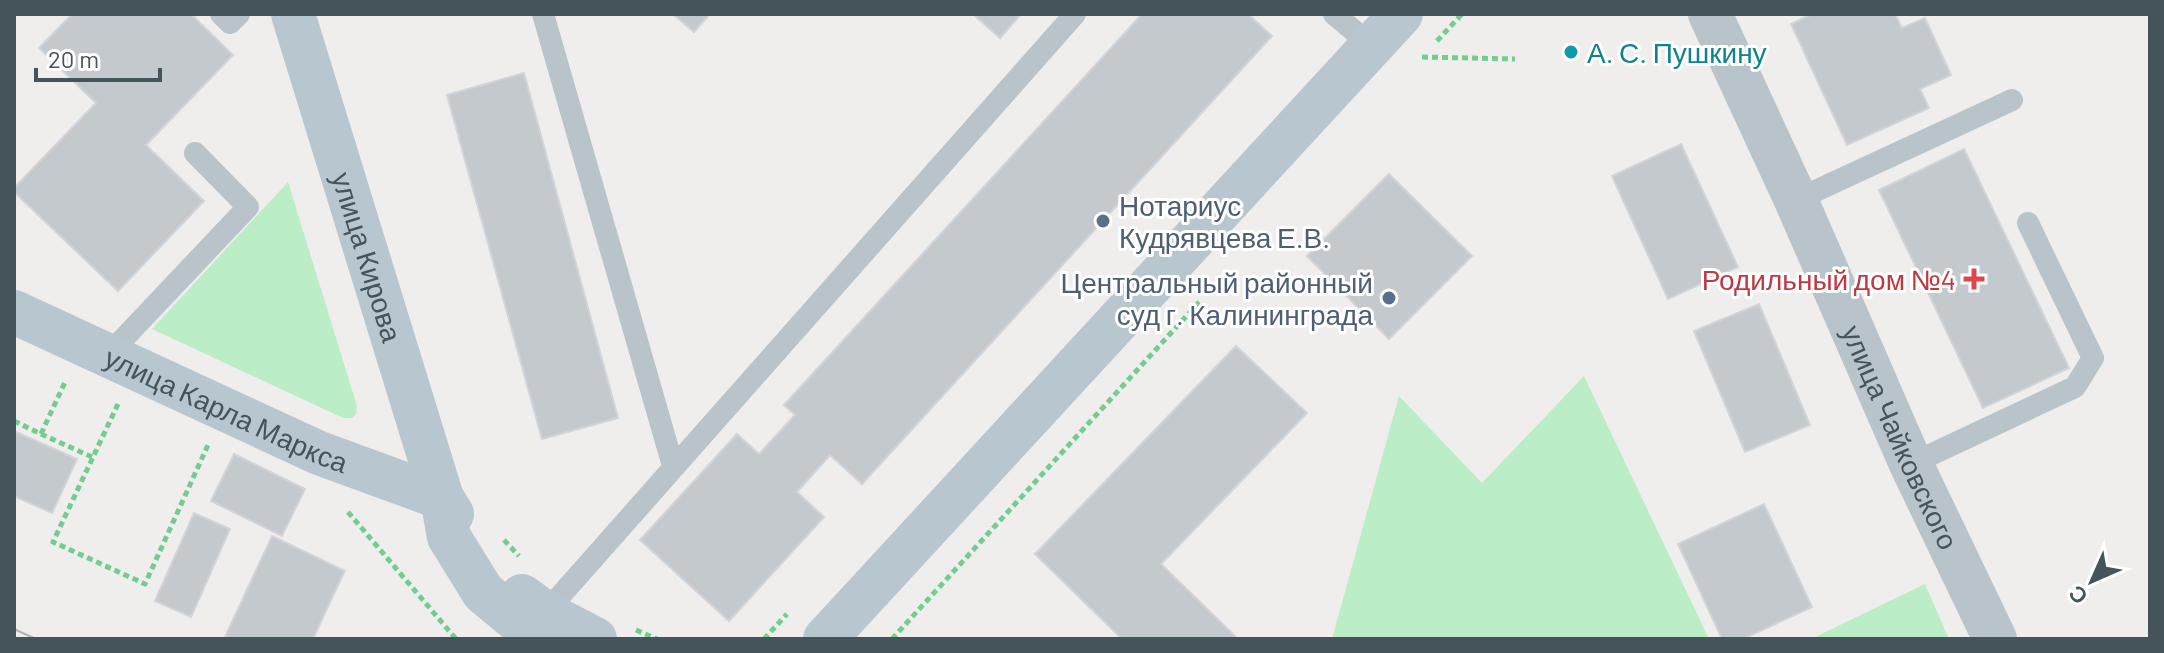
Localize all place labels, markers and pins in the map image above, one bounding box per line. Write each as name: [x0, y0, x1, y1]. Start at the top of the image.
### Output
place label: А. С. Пушкину: [1587, 35, 1767, 69]
marker: А. С. Пушкину: [1562, 43, 1580, 61]
place label: Нотариус Кудрявцева Е.В.: [1119, 188, 1330, 254]
marker: Нотариус Кудрявцева Е.В.: [1094, 212, 1112, 230]
place label: Родильный дом №4: [1702, 262, 1956, 296]
place label: Центральный районный суд г. Калининграда: [1060, 265, 1373, 331]
marker: Родильный дом №4: [1963, 268, 1985, 290]
marker: Центральный районный суд г. Калининграда: [1380, 289, 1398, 307]

